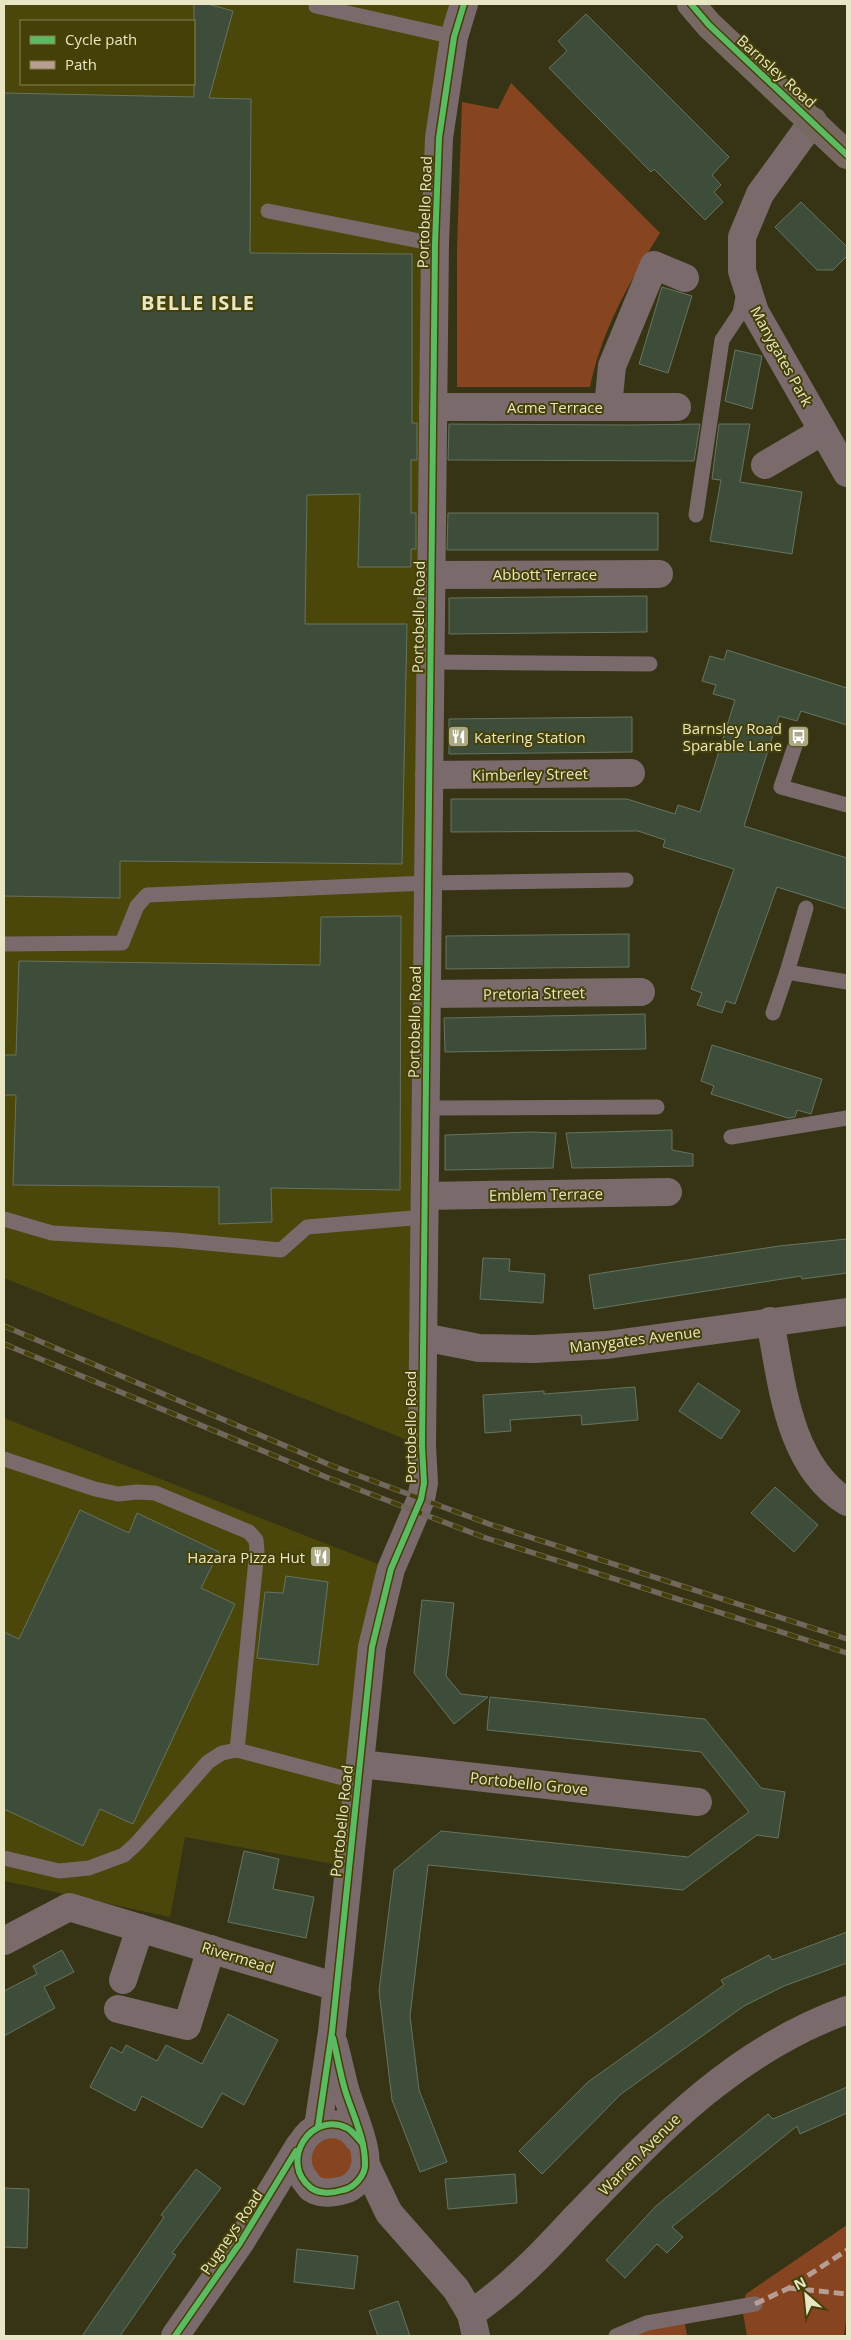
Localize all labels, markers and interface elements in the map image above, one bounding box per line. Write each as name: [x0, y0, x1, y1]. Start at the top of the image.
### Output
legend: [20, 20, 195, 85]
text: Cycle path: [65, 29, 137, 49]
street label: Barnsley Road: [733, 30, 821, 112]
text: Path: [65, 54, 97, 74]
street label: Portobello Road: [412, 155, 436, 269]
district label: BELLE ISLE: [141, 289, 255, 316]
street label: Manygates Park: [746, 303, 818, 410]
street label: Acme Terrace: [507, 397, 603, 417]
street label: Portobello Road: [407, 561, 429, 673]
street label: Abbott Terrace: [493, 564, 597, 584]
place label: Barnsley Road Sparable Lane: [682, 718, 782, 755]
restaurant icon: Katering Station: [446, 725, 470, 749]
bus stop icon: Barnsley Road Sparable Lane: [786, 725, 810, 749]
place label: Katering Station: [474, 727, 586, 747]
street label: Kimberley Street: [472, 763, 588, 785]
street label: Portobello Road: [403, 966, 425, 1078]
street label: Pretoria Street: [483, 982, 585, 1004]
street label: Emblem Terrace: [489, 1183, 603, 1205]
street label: Manygates Avenue: [568, 1321, 702, 1357]
street label: Portobello Road: [400, 1371, 420, 1483]
restaurant icon: Hazara Pizza Hut: [309, 1545, 333, 1569]
place label: Hazara Pizza Hut: [187, 1547, 305, 1567]
street label: Portobello Road: [325, 1764, 357, 1878]
street label: Portobello Grove: [469, 1767, 589, 1799]
street label: Rivermead: [199, 1936, 277, 1978]
street label: Warren Avenue: [594, 2109, 684, 2199]
street label: Pugneys Road: [195, 2186, 267, 2278]
north arrow: [781, 2270, 831, 2320]
text: N: [790, 2272, 809, 2294]

